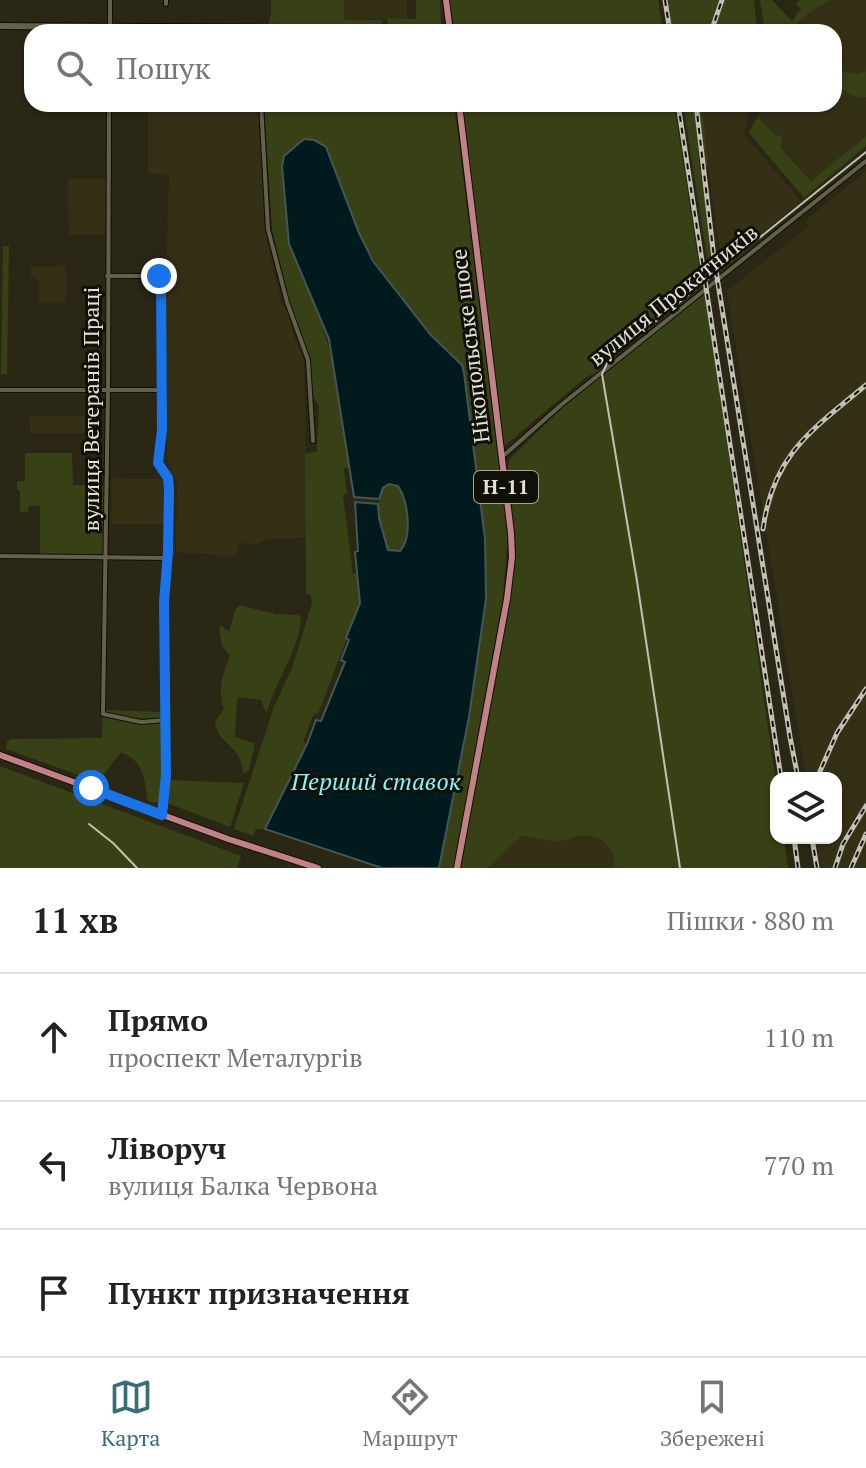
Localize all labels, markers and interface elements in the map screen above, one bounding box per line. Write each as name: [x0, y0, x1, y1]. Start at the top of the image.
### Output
search box: [24, 24, 842, 112]
icon: search: [52, 46, 96, 90]
text: Пошук: [116, 48, 210, 88]
street label: вулиця Прокатників: [582, 217, 763, 372]
street label: Нікопольське шосе: [443, 247, 496, 445]
route end: [141, 258, 177, 294]
street label: вулиця Ветеранів Праці: [76, 287, 105, 531]
road number: Н-11: [474, 471, 538, 503]
water label: Перший ставок: [290, 765, 461, 797]
route start: [73, 770, 109, 806]
map controls: [770, 772, 842, 844]
button: layers: [770, 772, 842, 844]
text: 11 хв: [32, 898, 118, 943]
text: Пішки · 880 m: [667, 903, 834, 937]
text: Прямо: [108, 1000, 208, 1040]
icon: ahead: [32, 1015, 76, 1059]
text: 110 m: [764, 1020, 834, 1054]
text: проспект Металургів: [108, 1040, 363, 1074]
text: Ліворуч: [108, 1128, 226, 1168]
icon: left: [32, 1143, 76, 1187]
text: 770 m: [764, 1148, 834, 1182]
text: вулиця Балка Червона: [108, 1168, 378, 1202]
icon: arrive: [32, 1271, 76, 1315]
text: Пункт призначення: [108, 1273, 409, 1313]
tab: Карта: [101, 1375, 160, 1452]
tab: Маршрут: [363, 1375, 458, 1452]
tab: Збережені: [660, 1375, 765, 1452]

